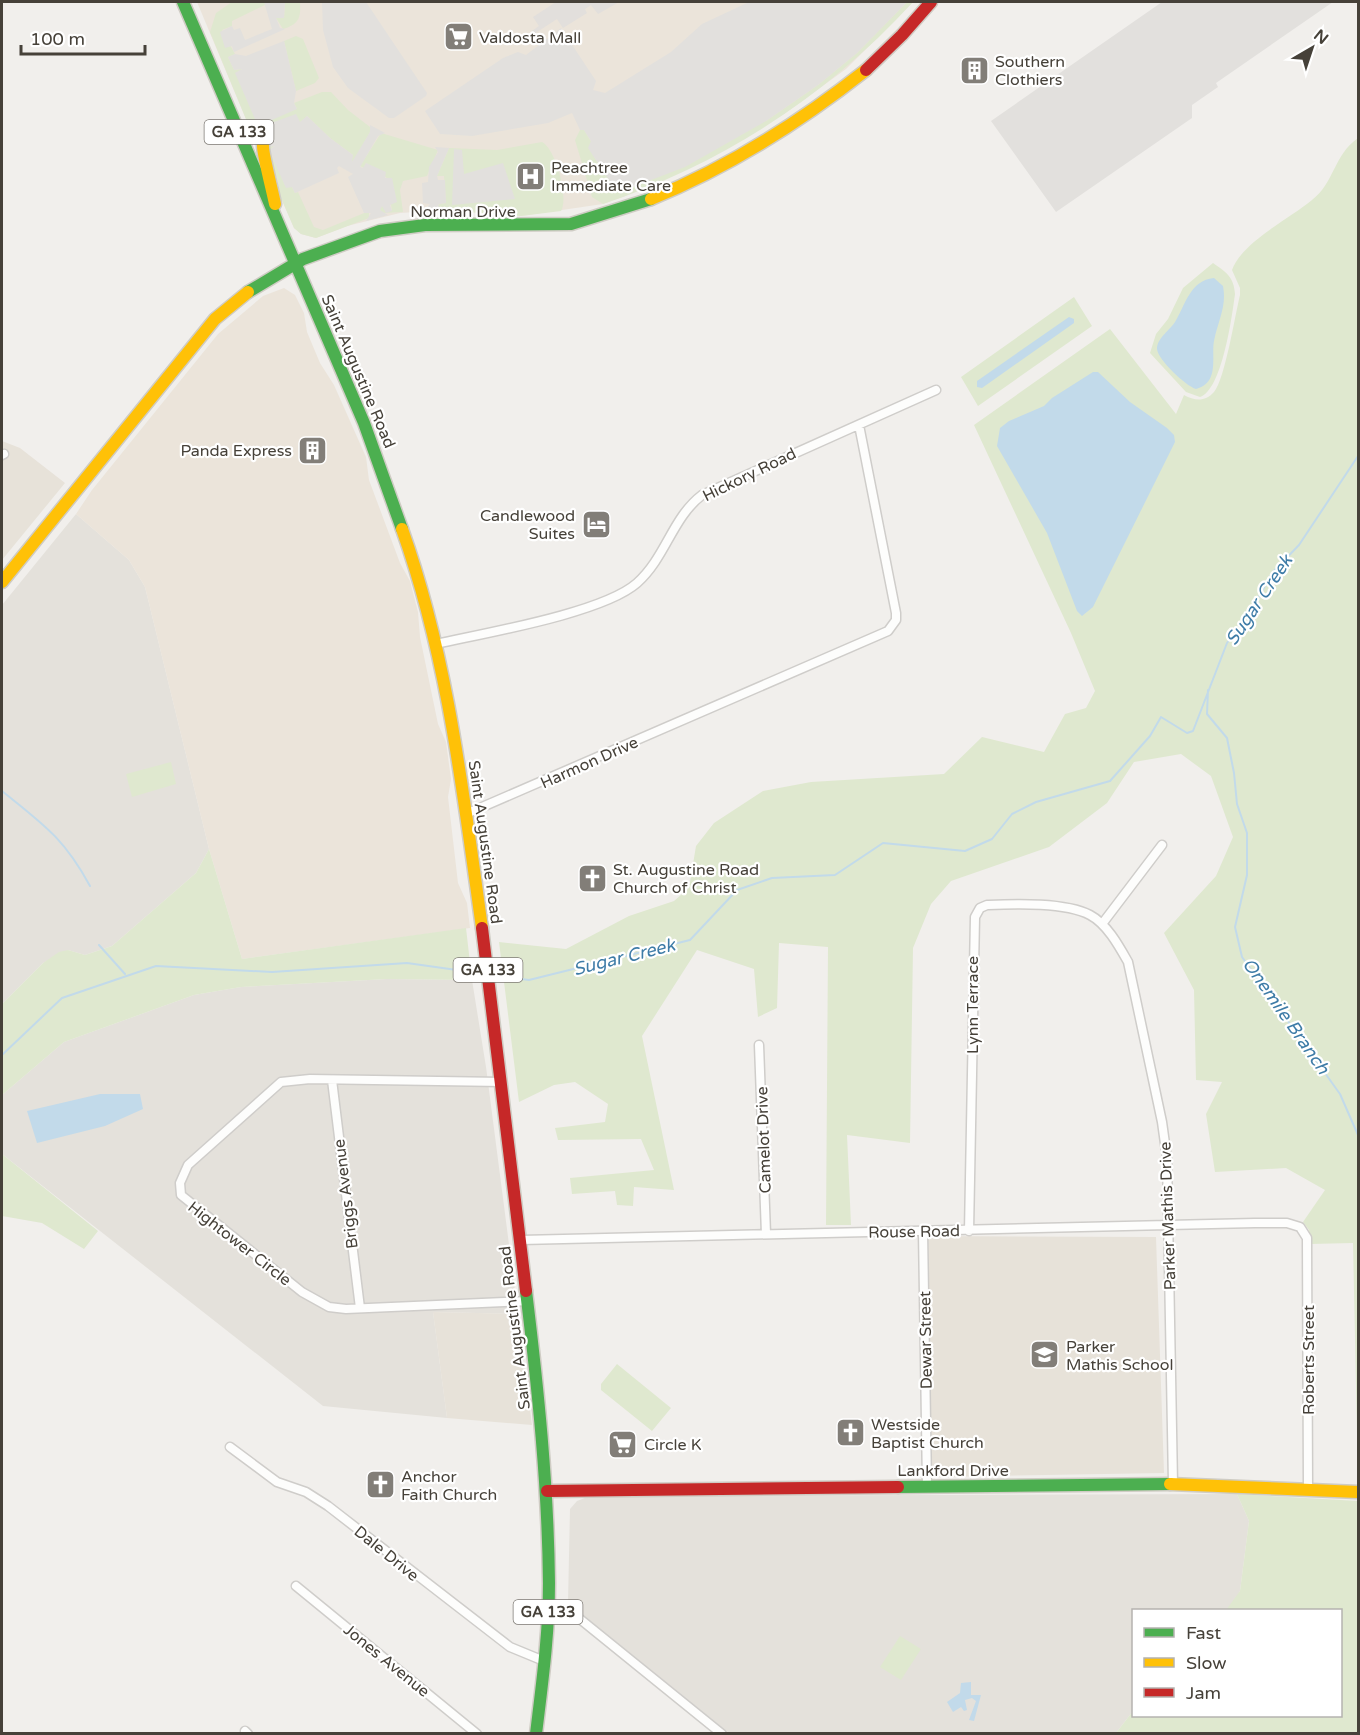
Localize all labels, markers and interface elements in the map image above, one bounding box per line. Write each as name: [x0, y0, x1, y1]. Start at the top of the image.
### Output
scale bar: [21, 18, 146, 56]
north arrow: [1282, 18, 1342, 78]
supermarket icon: Valdosta Mall: [442, 21, 474, 53]
text: N: [1310, 25, 1332, 49]
text: 100 m: [30, 28, 85, 50]
place label: Valdosta Mall: [479, 28, 581, 48]
place label: Southern Clothiers: [995, 52, 1065, 90]
building icon: Southern Clothiers: [958, 54, 990, 86]
road number: GA 133: [204, 120, 274, 144]
place label: Peachtree Immediate Care: [551, 158, 671, 196]
hospital icon: Peachtree Immediate Care: [514, 160, 546, 192]
street label: Norman Drive: [410, 202, 516, 222]
street label: Saint Augustine Road: [317, 292, 399, 451]
building icon: Panda Express: [297, 434, 329, 466]
place label: Panda Express: [180, 441, 292, 461]
street label: Hickory Road: [699, 444, 800, 506]
place label: Candlewood Suites: [480, 506, 575, 544]
hotel icon: Candlewood Suites: [580, 508, 612, 540]
water label: Sugar Creek: [1221, 550, 1298, 649]
street label: Harmon Drive: [537, 732, 641, 793]
street label: Saint Augustine Road: [464, 759, 506, 925]
place label: St. Augustine Road Church of Christ: [613, 860, 759, 898]
church icon: St. Augustine Road Church of Christ: [576, 862, 608, 894]
water label: Sugar Creek: [571, 933, 678, 980]
water label: Onemile Branch: [1238, 954, 1335, 1079]
street label: Lynn Terrace: [963, 956, 983, 1054]
road number: GA 133: [454, 958, 522, 982]
street label: Camelot Drive: [752, 1086, 776, 1194]
street label: Briggs Avenue: [329, 1138, 363, 1250]
street label: Parker Mathis Drive: [1155, 1141, 1181, 1291]
street label: Hightower Circle: [184, 1197, 295, 1290]
street label: Rouse Road: [868, 1221, 960, 1243]
street label: Saint Augustine Road: [495, 1245, 535, 1411]
street label: Dewar Street: [915, 1291, 937, 1389]
street label: Roberts Street: [1299, 1305, 1319, 1415]
place label: Parker Mathis School: [1066, 1337, 1174, 1375]
school or university icon: Parker Mathis School: [1029, 1339, 1061, 1371]
place label: Westside Baptist Church: [871, 1415, 984, 1453]
church icon: Westside Baptist Church: [834, 1417, 866, 1449]
supermarket icon: Circle K: [607, 1428, 639, 1460]
place label: Circle K: [644, 1435, 702, 1455]
street label: Lankford Drive: [897, 1461, 1009, 1481]
place label: Anchor Faith Church: [401, 1467, 497, 1505]
church icon: Anchor Faith Church: [364, 1469, 396, 1501]
street label: Dale Drive: [350, 1522, 423, 1586]
road number: GA 133: [514, 1600, 582, 1624]
legend: [1132, 1609, 1342, 1717]
street label: Jones Avenue: [339, 1620, 434, 1702]
text: Fast: [1186, 1622, 1221, 1644]
text: Slow: [1186, 1652, 1227, 1674]
text: Jam: [1186, 1682, 1221, 1704]

